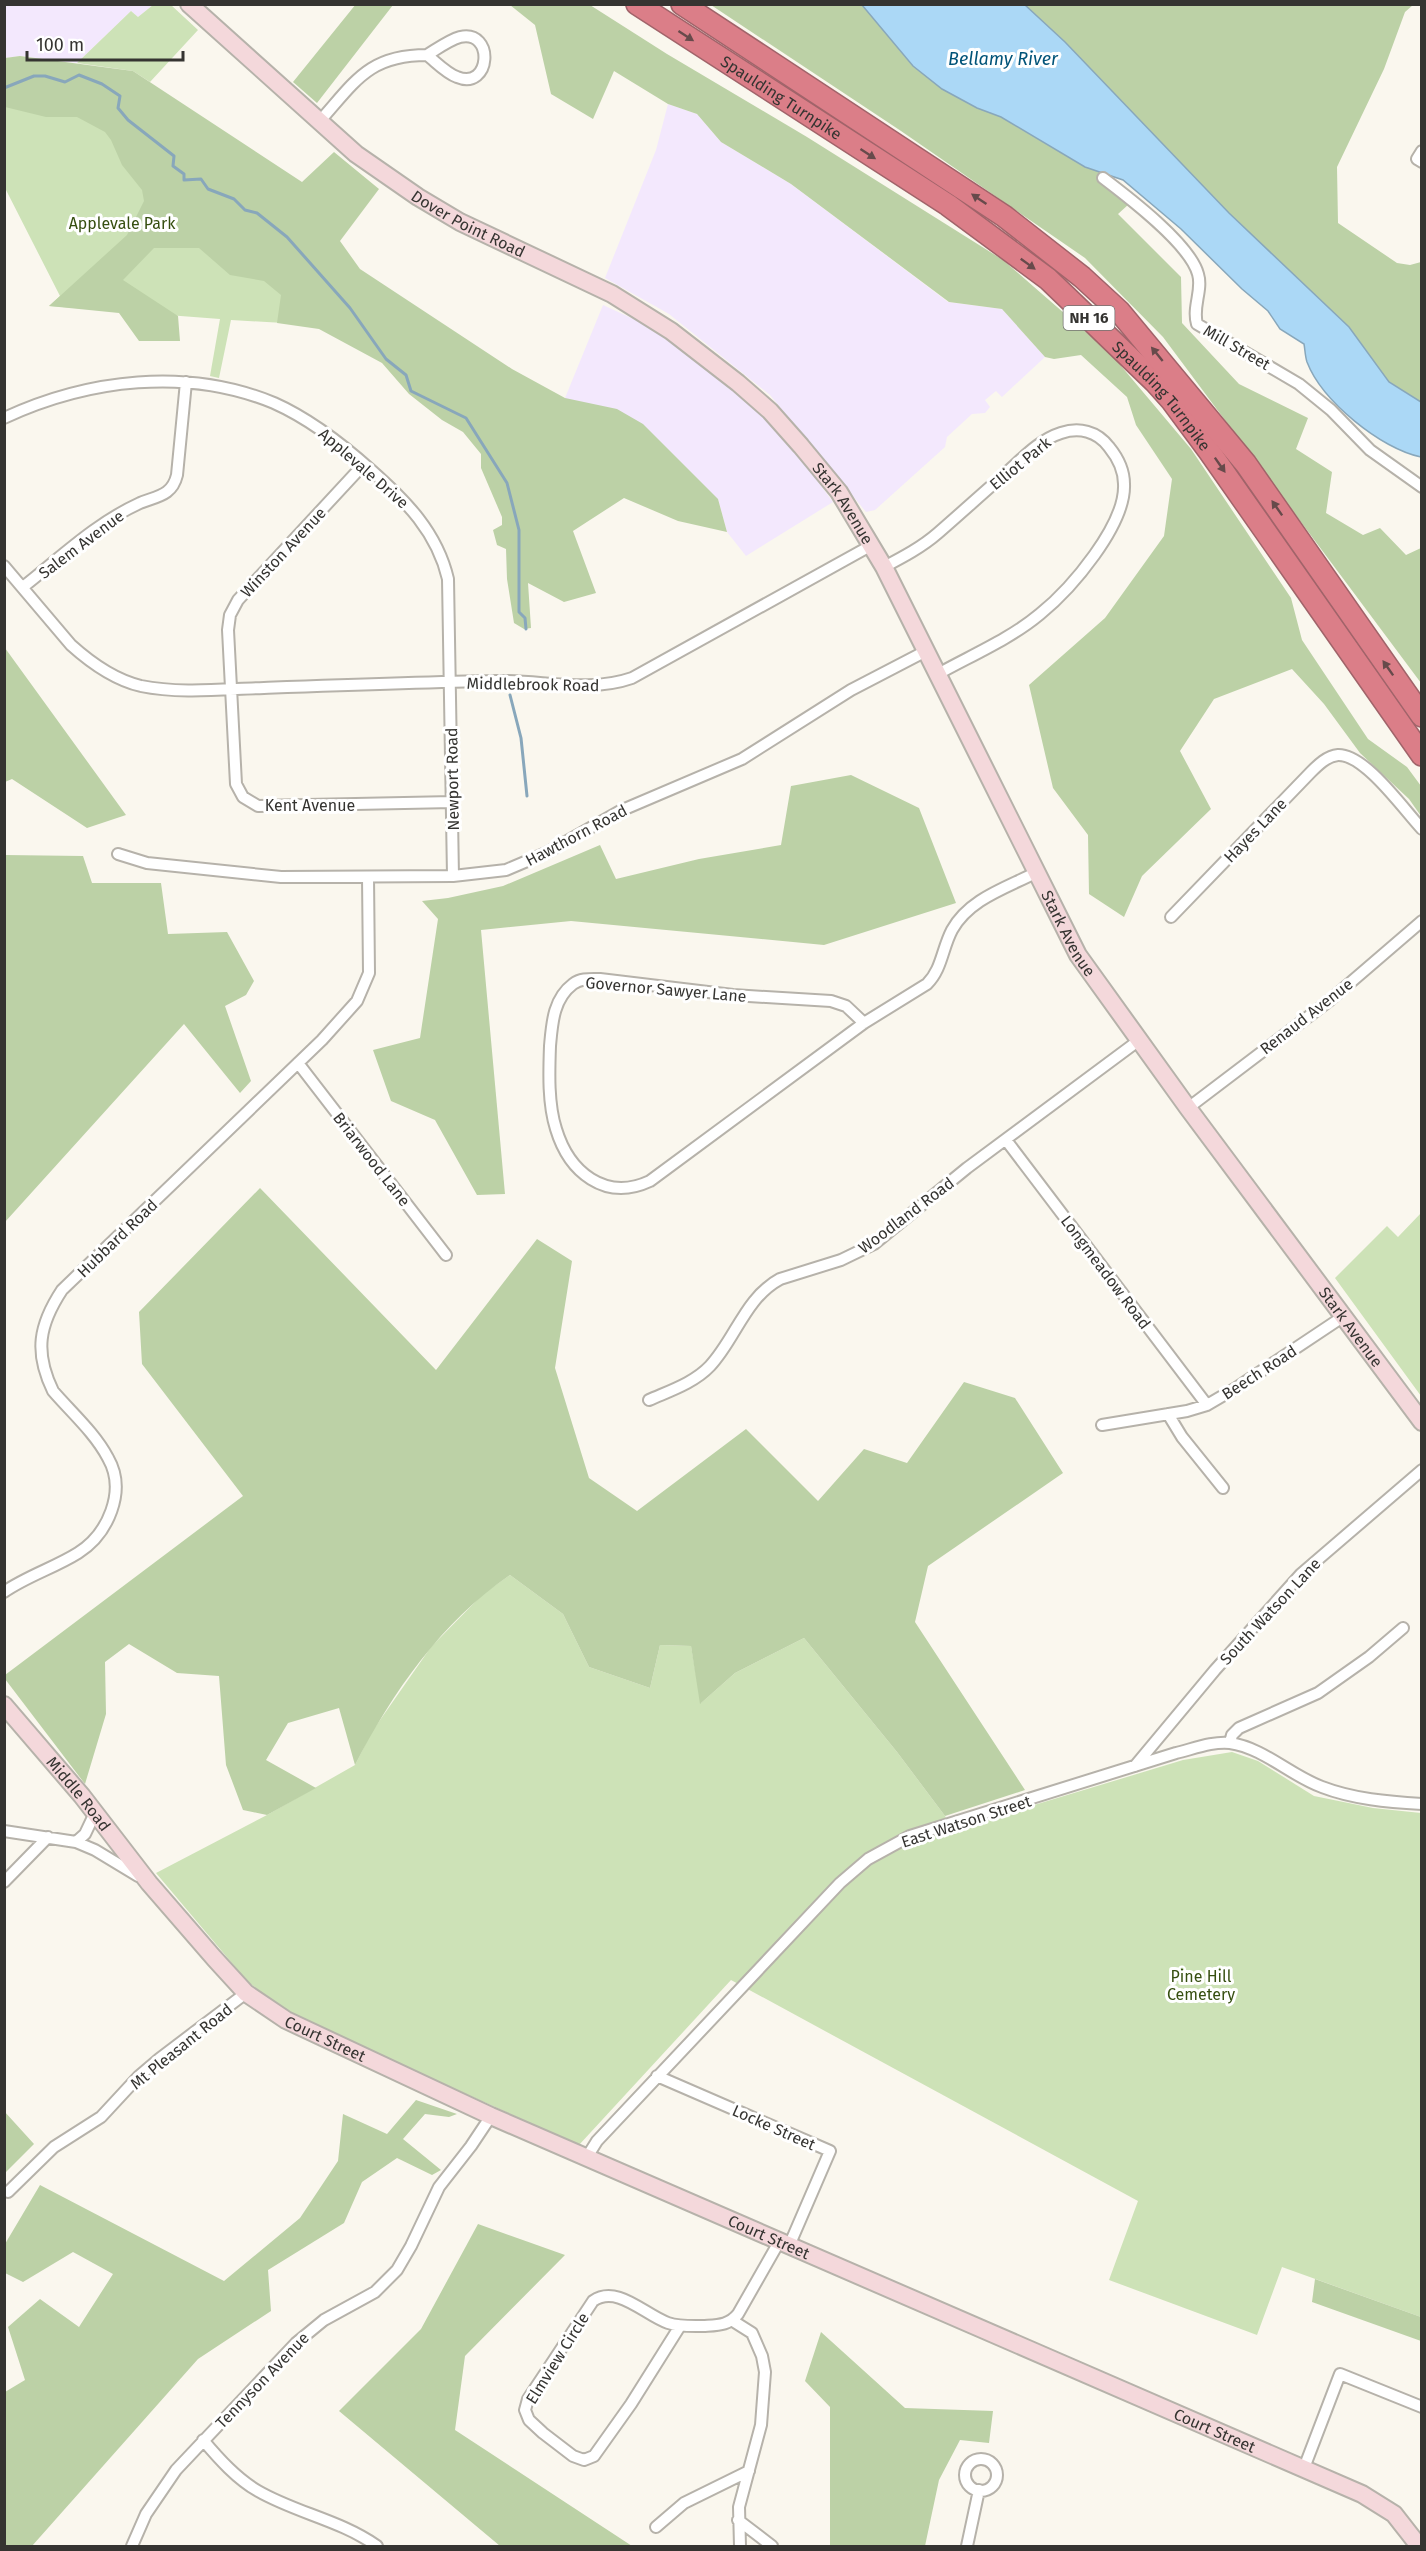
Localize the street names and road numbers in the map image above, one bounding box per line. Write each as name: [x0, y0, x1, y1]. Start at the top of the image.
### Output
street label: Spaulding Turnpike: [717, 52, 845, 144]
street label: Dover Point Road: [408, 186, 528, 261]
road number: NH 16: [1064, 306, 1114, 330]
street label: Mill Street: [1200, 321, 1274, 374]
street label: Spaulding Turnpike: [1108, 337, 1215, 455]
street label: Applevale Drive: [315, 424, 412, 513]
street label: Elliot Park: [986, 432, 1055, 494]
street label: Stark Avenue: [808, 459, 877, 548]
street label: Winston Avenue: [237, 503, 330, 601]
street label: Salem Avenue: [35, 506, 128, 583]
street label: Middlebrook Road: [467, 674, 599, 695]
street label: Newport Road: [442, 727, 463, 831]
street label: Hayes Lane: [1220, 794, 1291, 867]
street label: Kent Avenue: [265, 796, 355, 815]
street label: Hawthorn Road: [522, 801, 630, 870]
street label: Stark Avenue: [1037, 887, 1099, 980]
street label: Governor Sawyer Lane: [585, 973, 747, 1006]
street label: Renaud Avenue: [1256, 974, 1356, 1059]
street label: Briarwood Lane: [329, 1109, 414, 1210]
street label: Woodland Road: [855, 1173, 958, 1258]
street label: Hubbard Road: [73, 1195, 161, 1281]
street label: Longmeadow Road: [1057, 1212, 1154, 1333]
street label: Stark Avenue: [1315, 1283, 1387, 1371]
street label: Beech Road: [1218, 1341, 1300, 1404]
street label: South Watson Lane: [1216, 1554, 1325, 1669]
street label: Middle Road: [42, 1753, 114, 1835]
street label: East Watson Street: [899, 1791, 1034, 1851]
street label: Mt Pleasant Road: [127, 1999, 236, 2093]
street label: Court Street: [282, 2012, 369, 2066]
street label: Locke Street: [729, 2101, 819, 2154]
street label: Court Street: [725, 2211, 813, 2263]
street label: Elmview Circle: [522, 2309, 593, 2407]
street label: Tennyson Avenue: [212, 2328, 313, 2432]
street label: Court Street: [1171, 2405, 1259, 2457]

